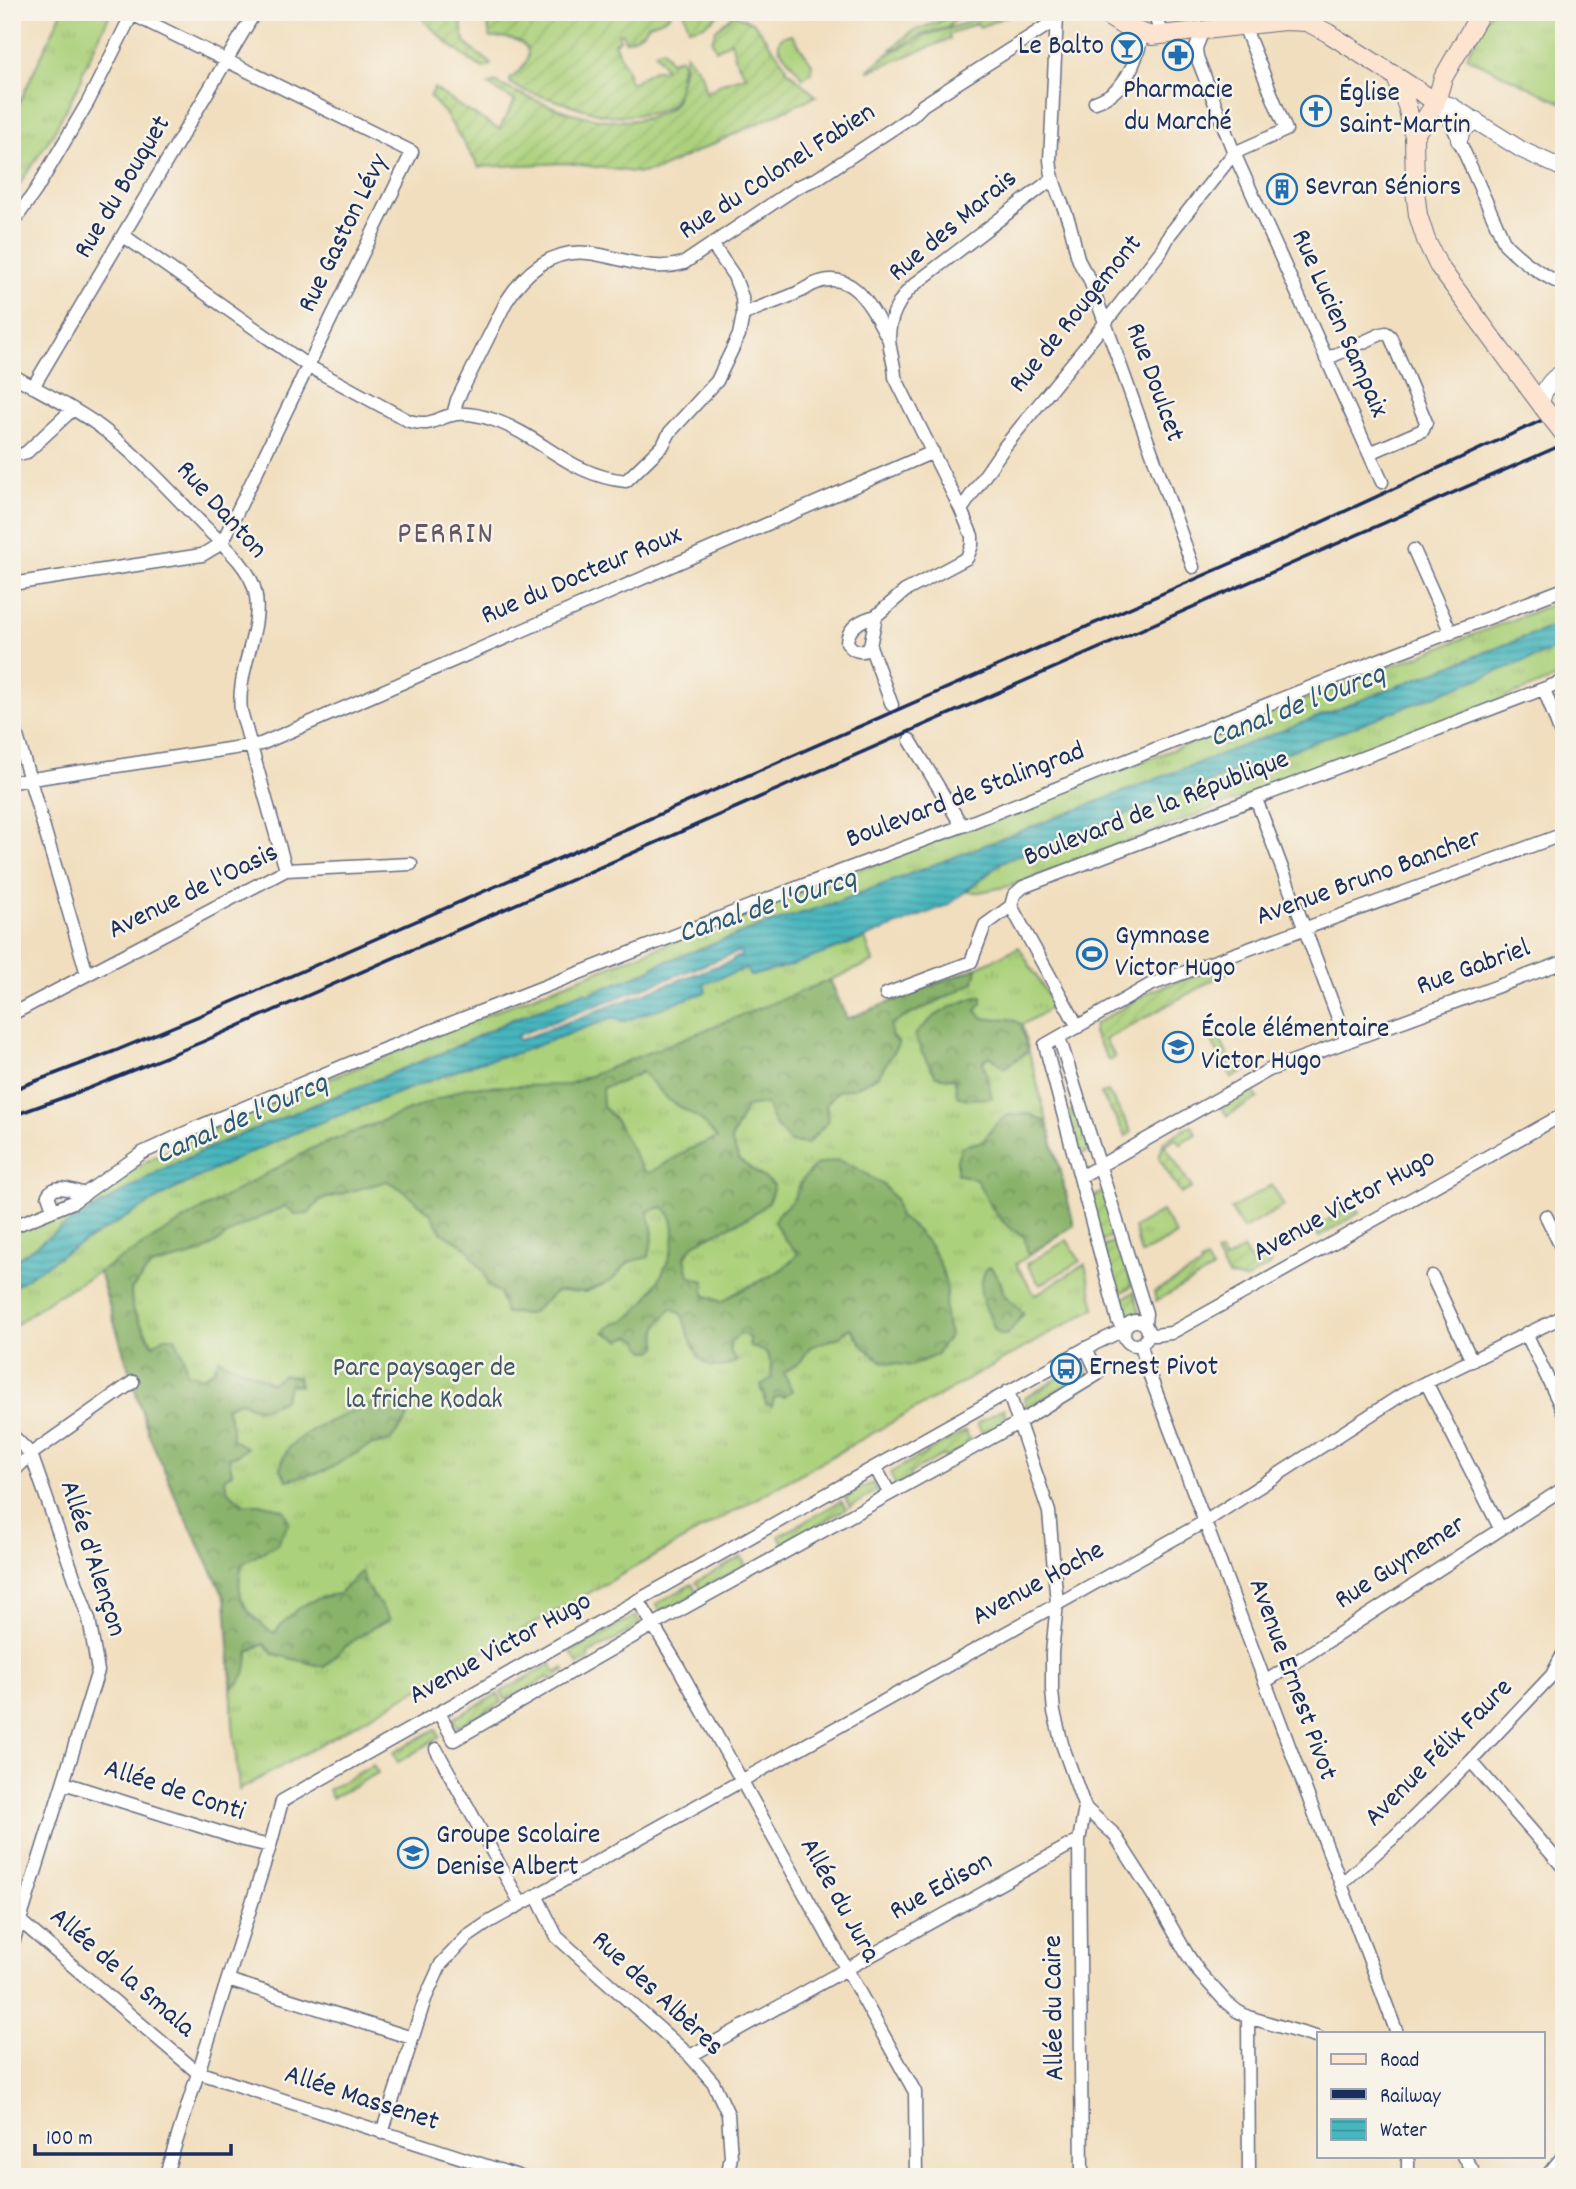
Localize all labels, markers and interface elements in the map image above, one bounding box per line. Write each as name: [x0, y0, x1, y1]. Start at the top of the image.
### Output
place label: Le Balto: [1018, 28, 1104, 68]
bar icon: Le Balto: [1110, 31, 1144, 65]
pharmacy icon: Pharmacie du Marché: [1161, 38, 1195, 72]
place label: Pharmacie du Marché: [1123, 72, 1233, 144]
place label: Église Saint-Martin: [1339, 75, 1471, 147]
street label: Rue du Colonel Fabien: [672, 94, 884, 252]
church icon: Église Saint-Martin: [1299, 94, 1333, 128]
street label: Rue du Bouquet: [65, 109, 183, 267]
street label: Rue Gaston Lévy: [289, 147, 401, 320]
street label: Rue des Marais: [881, 161, 1027, 293]
place label: Sevran Séniors: [1305, 169, 1461, 209]
building icon: Sevran Séniors: [1265, 172, 1299, 206]
street label: Rue Lucien Sampaix: [1279, 223, 1397, 425]
street label: Rue de Rougemont: [1000, 227, 1154, 403]
street label: Rue Doulcet: [1113, 318, 1193, 448]
street label: Rue Danton: [165, 453, 275, 569]
district label: PERRIN: [397, 513, 495, 559]
street label: Rue du Docteur Roux: [476, 517, 688, 637]
water label: Canal de l'Ourcq: [1204, 654, 1393, 761]
street label: Boulevard de Stalingrad: [841, 733, 1091, 861]
street label: Boulevard de la République: [1019, 741, 1295, 879]
street label: Avenue Bruno Bancher: [1251, 820, 1488, 938]
street label: Avenue de l'Oasis: [102, 834, 286, 952]
water label: Canal de l'Ourcq: [674, 859, 864, 957]
place label: Gymnase Victor Hugo: [1115, 918, 1236, 990]
street label: Rue Gabriel: [1412, 930, 1537, 1008]
sports icon: Gymnase Victor Hugo: [1075, 937, 1109, 971]
place label: École élémentaire Victor Hugo: [1201, 1011, 1389, 1083]
school or university icon: École élémentaire Victor Hugo: [1161, 1030, 1195, 1064]
water label: Canal de l'Ourcq: [149, 1063, 337, 1178]
street label: Avenue Victor Hugo: [1246, 1140, 1444, 1274]
place label: Ernest Pivot: [1089, 1349, 1218, 1389]
park label: Parc paysager de la friche Kodak: [332, 1350, 516, 1422]
bus stop icon: Ernest Pivot: [1049, 1352, 1083, 1386]
street label: Allée d'Alençon: [47, 1476, 135, 1642]
street label: Rue Guynemer: [1328, 1506, 1475, 1621]
street label: Avenue Hoche: [965, 1532, 1113, 1638]
street label: Avenue Ernest Pivot: [1236, 1573, 1346, 1787]
street label: Avenue Victor Hugo: [402, 1583, 600, 1717]
street label: Avenue Félix Faure: [1356, 1670, 1524, 1838]
street label: Allée de Conti: [98, 1750, 250, 1834]
place label: Groupe Scolaire Denise Albert: [436, 1817, 600, 1889]
street label: Allée du Jura: [787, 1831, 889, 1971]
school or university icon: Groupe Scolaire Denise Albert: [396, 1836, 430, 1870]
street label: Rue Edison: [883, 1843, 1001, 1933]
street label: Allée de la Smala: [39, 1899, 203, 2049]
street label: Rue des Albères: [581, 1923, 731, 2067]
street label: Allée du Caire: [1035, 1935, 1077, 2081]
legend: [1317, 2032, 1544, 2158]
text: Road: [1380, 2047, 1419, 2077]
street label: Allée Massenet: [279, 2056, 443, 2144]
text: Railway: [1380, 2083, 1441, 2113]
scale bar: [35, 2112, 231, 2156]
text: Water: [1380, 2117, 1427, 2147]
text: 100 m: [46, 2125, 93, 2155]

